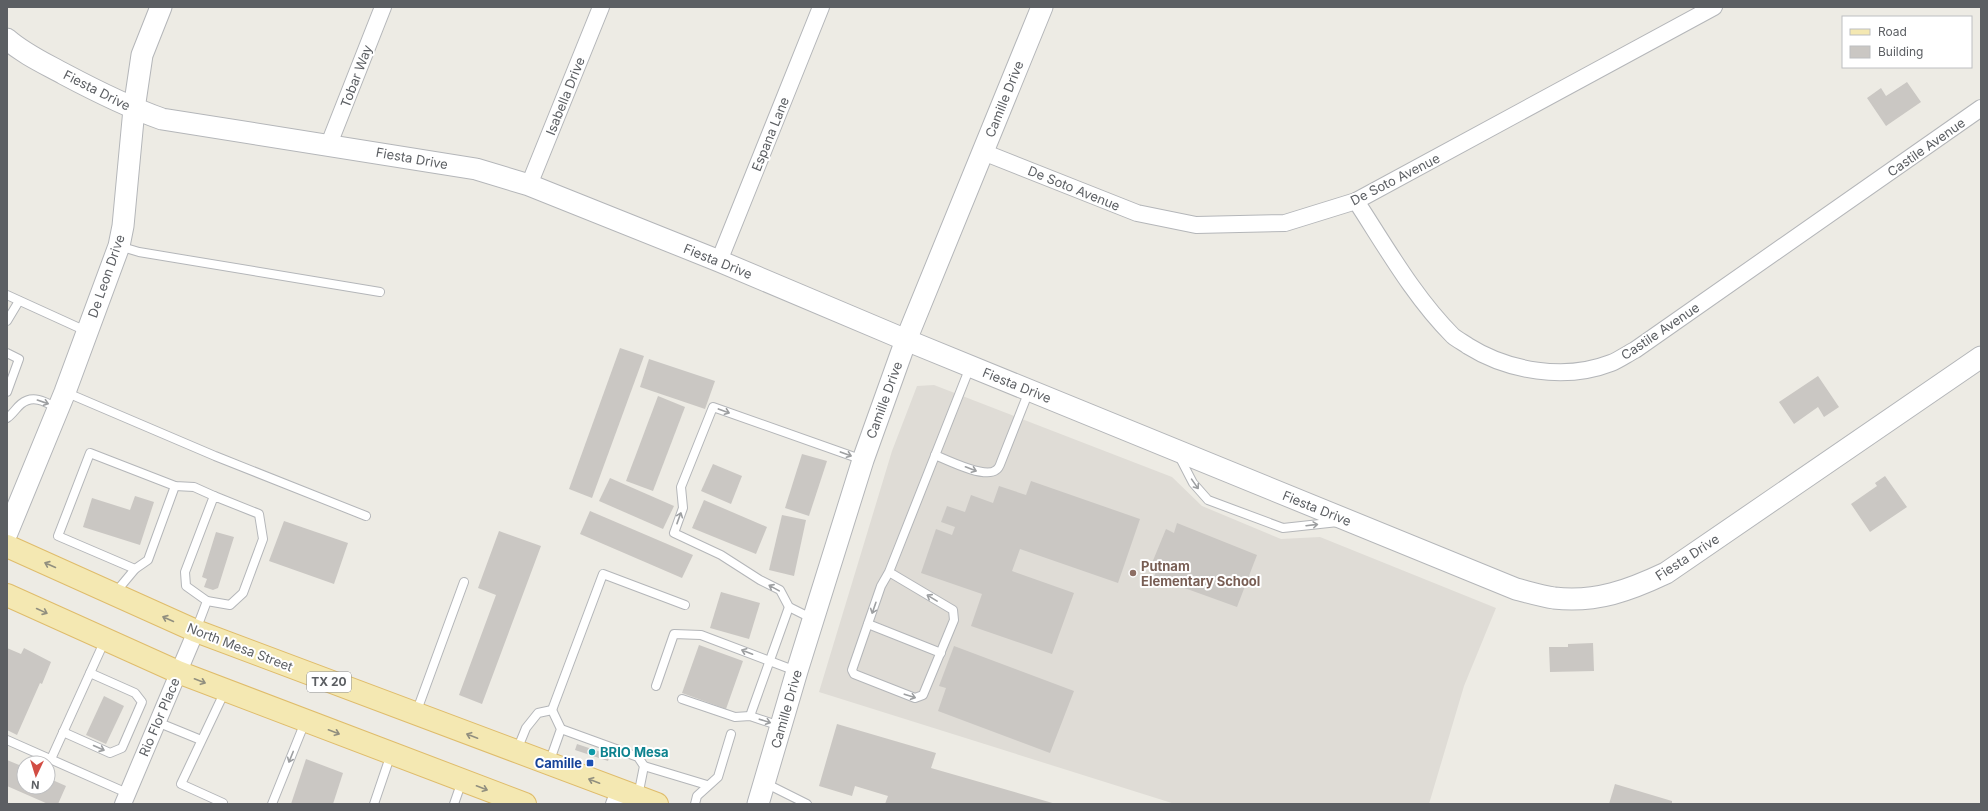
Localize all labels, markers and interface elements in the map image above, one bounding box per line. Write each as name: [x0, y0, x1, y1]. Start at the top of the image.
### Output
legend: [1842, 16, 1972, 68]
text: Road: [1878, 24, 1907, 39]
street label: Tobar Way: [337, 42, 375, 110]
text: Building: [1878, 44, 1923, 59]
street label: Isabella Drive: [542, 55, 588, 137]
street label: Camille Drive: [981, 58, 1027, 140]
street label: Fiesta Drive: [61, 66, 133, 114]
street label: Espana Lane: [748, 95, 792, 173]
street label: Castile Avenue: [1884, 114, 1968, 180]
street label: Fiesta Drive: [375, 144, 449, 172]
street label: De Soto Avenue: [1348, 150, 1442, 208]
street label: De Soto Avenue: [1026, 162, 1122, 214]
street label: De Leon Drive: [84, 232, 128, 320]
street label: Fiesta Drive: [681, 240, 755, 282]
street label: Castile Avenue: [1618, 299, 1702, 363]
street label: Camille Drive: [863, 359, 905, 441]
street label: Fiesta Drive: [980, 364, 1054, 406]
one-way arrow: [37, 399, 50, 406]
one-way arrow: [718, 407, 730, 415]
one-way arrow: [840, 451, 853, 458]
one-way arrow: [965, 465, 977, 473]
one-way arrow: [1191, 479, 1199, 490]
street label: Fiesta Drive: [1280, 487, 1354, 529]
one-way arrow: [675, 513, 683, 525]
one-way arrow: [1305, 521, 1318, 529]
street label: Fiesta Drive: [1652, 530, 1722, 584]
place label: Putnam Elementary School: [1141, 558, 1260, 589]
one-way arrow: [44, 561, 56, 568]
marker: Putnam Elementary School: [1128, 568, 1138, 578]
one-way arrow: [768, 583, 780, 591]
one-way arrow: [926, 593, 938, 601]
one-way arrow: [870, 601, 877, 614]
one-way arrow: [36, 608, 48, 616]
one-way arrow: [163, 614, 175, 622]
street label: North Mesa Street: [185, 619, 295, 675]
one-way arrow: [742, 648, 754, 656]
street label: Camille Drive: [767, 668, 805, 750]
road number: TX 20: [307, 672, 351, 692]
street label: Rio Flor Place: [135, 675, 183, 759]
one-way arrow: [193, 677, 205, 685]
one-way arrow: [903, 693, 916, 700]
one-way arrow: [759, 717, 771, 725]
one-way arrow: [328, 729, 340, 737]
one-way arrow: [467, 731, 479, 739]
one-way arrow: [92, 744, 104, 752]
place label: BRIO Mesa: [600, 744, 669, 760]
marker: BRIO Mesa: [587, 747, 597, 757]
one-way arrow: [287, 751, 294, 763]
north arrow: [16, 755, 56, 795]
place label: Camille: [535, 755, 582, 771]
marker: Camille: [585, 758, 595, 768]
one-way arrow: [589, 777, 601, 785]
text: N: [31, 778, 40, 792]
one-way arrow: [476, 784, 488, 792]

